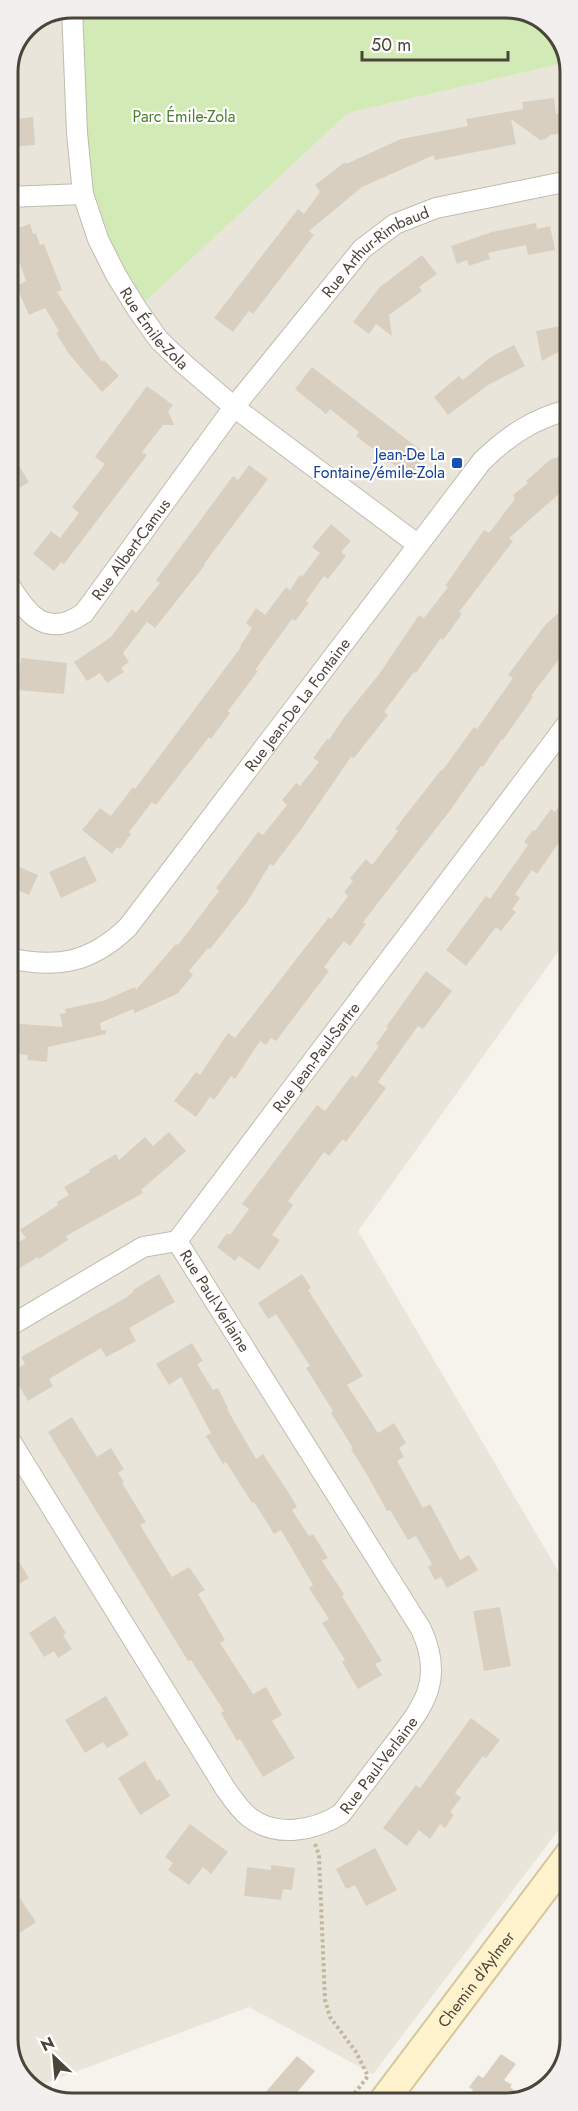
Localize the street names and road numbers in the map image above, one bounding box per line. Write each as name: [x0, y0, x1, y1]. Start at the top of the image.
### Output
street label: Rue Arthur-Rimbaud: [316, 200, 432, 302]
street label: Rue Émile-Zola: [115, 283, 194, 374]
street label: Rue Albert-Camus: [86, 493, 175, 605]
street label: Rue Jean-De La Fontaine: [239, 633, 355, 776]
street label: Rue Jean-Paul-Sartre: [267, 997, 365, 1117]
street label: Rue Paul-Verlaine: [174, 1245, 256, 1357]
street label: Rue Paul-Verlaine: [334, 1711, 423, 1818]
street label: Chemin d'Aylmer: [432, 1926, 520, 2032]

